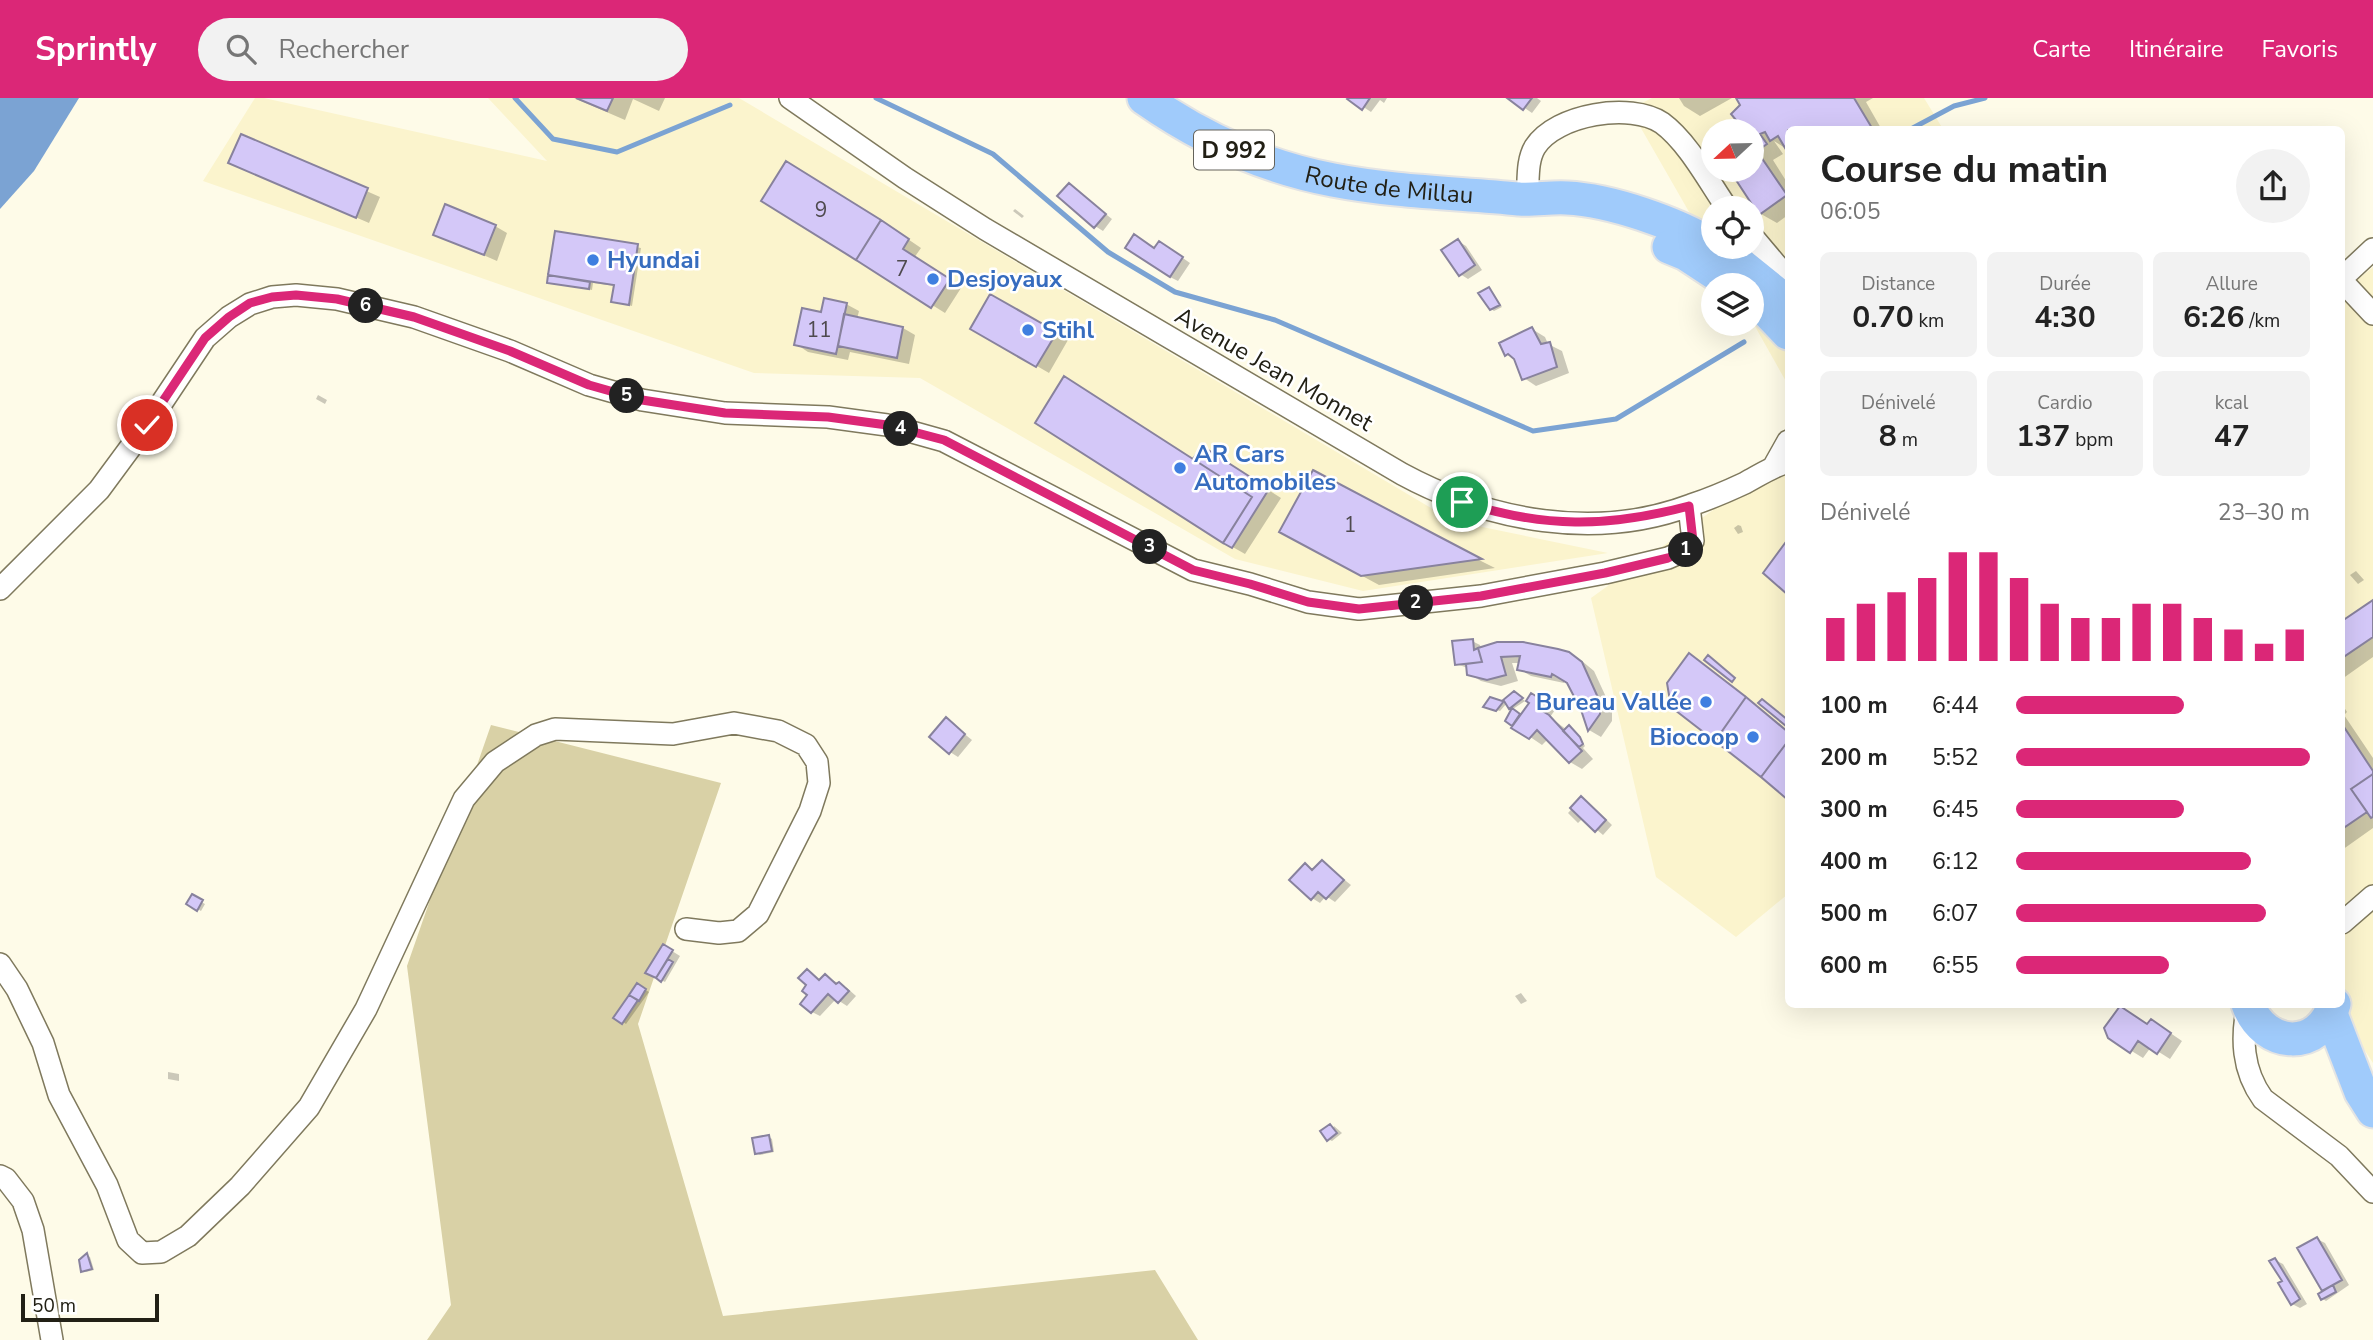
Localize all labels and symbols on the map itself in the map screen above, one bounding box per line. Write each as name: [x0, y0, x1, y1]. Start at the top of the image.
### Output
north arrow: [1701, 119, 1764, 182]
road number: D 992: [1194, 130, 1274, 170]
street label: Route de Millau: [1302, 158, 1474, 211]
house number: 9: [815, 196, 827, 224]
place label: Hyundai: [607, 244, 700, 276]
marker: Hyundai: [585, 252, 601, 268]
house number: 7: [896, 255, 908, 283]
place label: Desjoyaux: [947, 263, 1063, 295]
marker: Desjoyaux: [925, 271, 941, 287]
pin: 6: [348, 288, 384, 324]
street label: Avenue Jean Monnet: [1169, 299, 1379, 439]
place label: Stihl: [1042, 314, 1094, 346]
house number: 11: [806, 316, 832, 344]
marker: Stihl: [1020, 322, 1036, 338]
pin: 5: [610, 378, 644, 414]
pin: [117, 395, 177, 455]
pin: 4: [884, 412, 918, 446]
place label: AR Cars Automobiles: [1194, 438, 1336, 498]
marker: AR Cars Automobiles: [1172, 460, 1188, 476]
pin: [1432, 472, 1492, 532]
house number: 1: [1344, 511, 1356, 539]
pin: 3: [1132, 530, 1168, 564]
pin: 1: [1668, 532, 1704, 568]
pin: 2: [1398, 586, 1434, 620]
place label: Bureau Vallée: [1536, 686, 1692, 718]
marker: Bureau Vallée: [1698, 694, 1714, 710]
place label: Biocoop: [1649, 721, 1739, 753]
marker: Biocoop: [1745, 729, 1761, 745]
scale bar: [21, 1291, 159, 1323]

